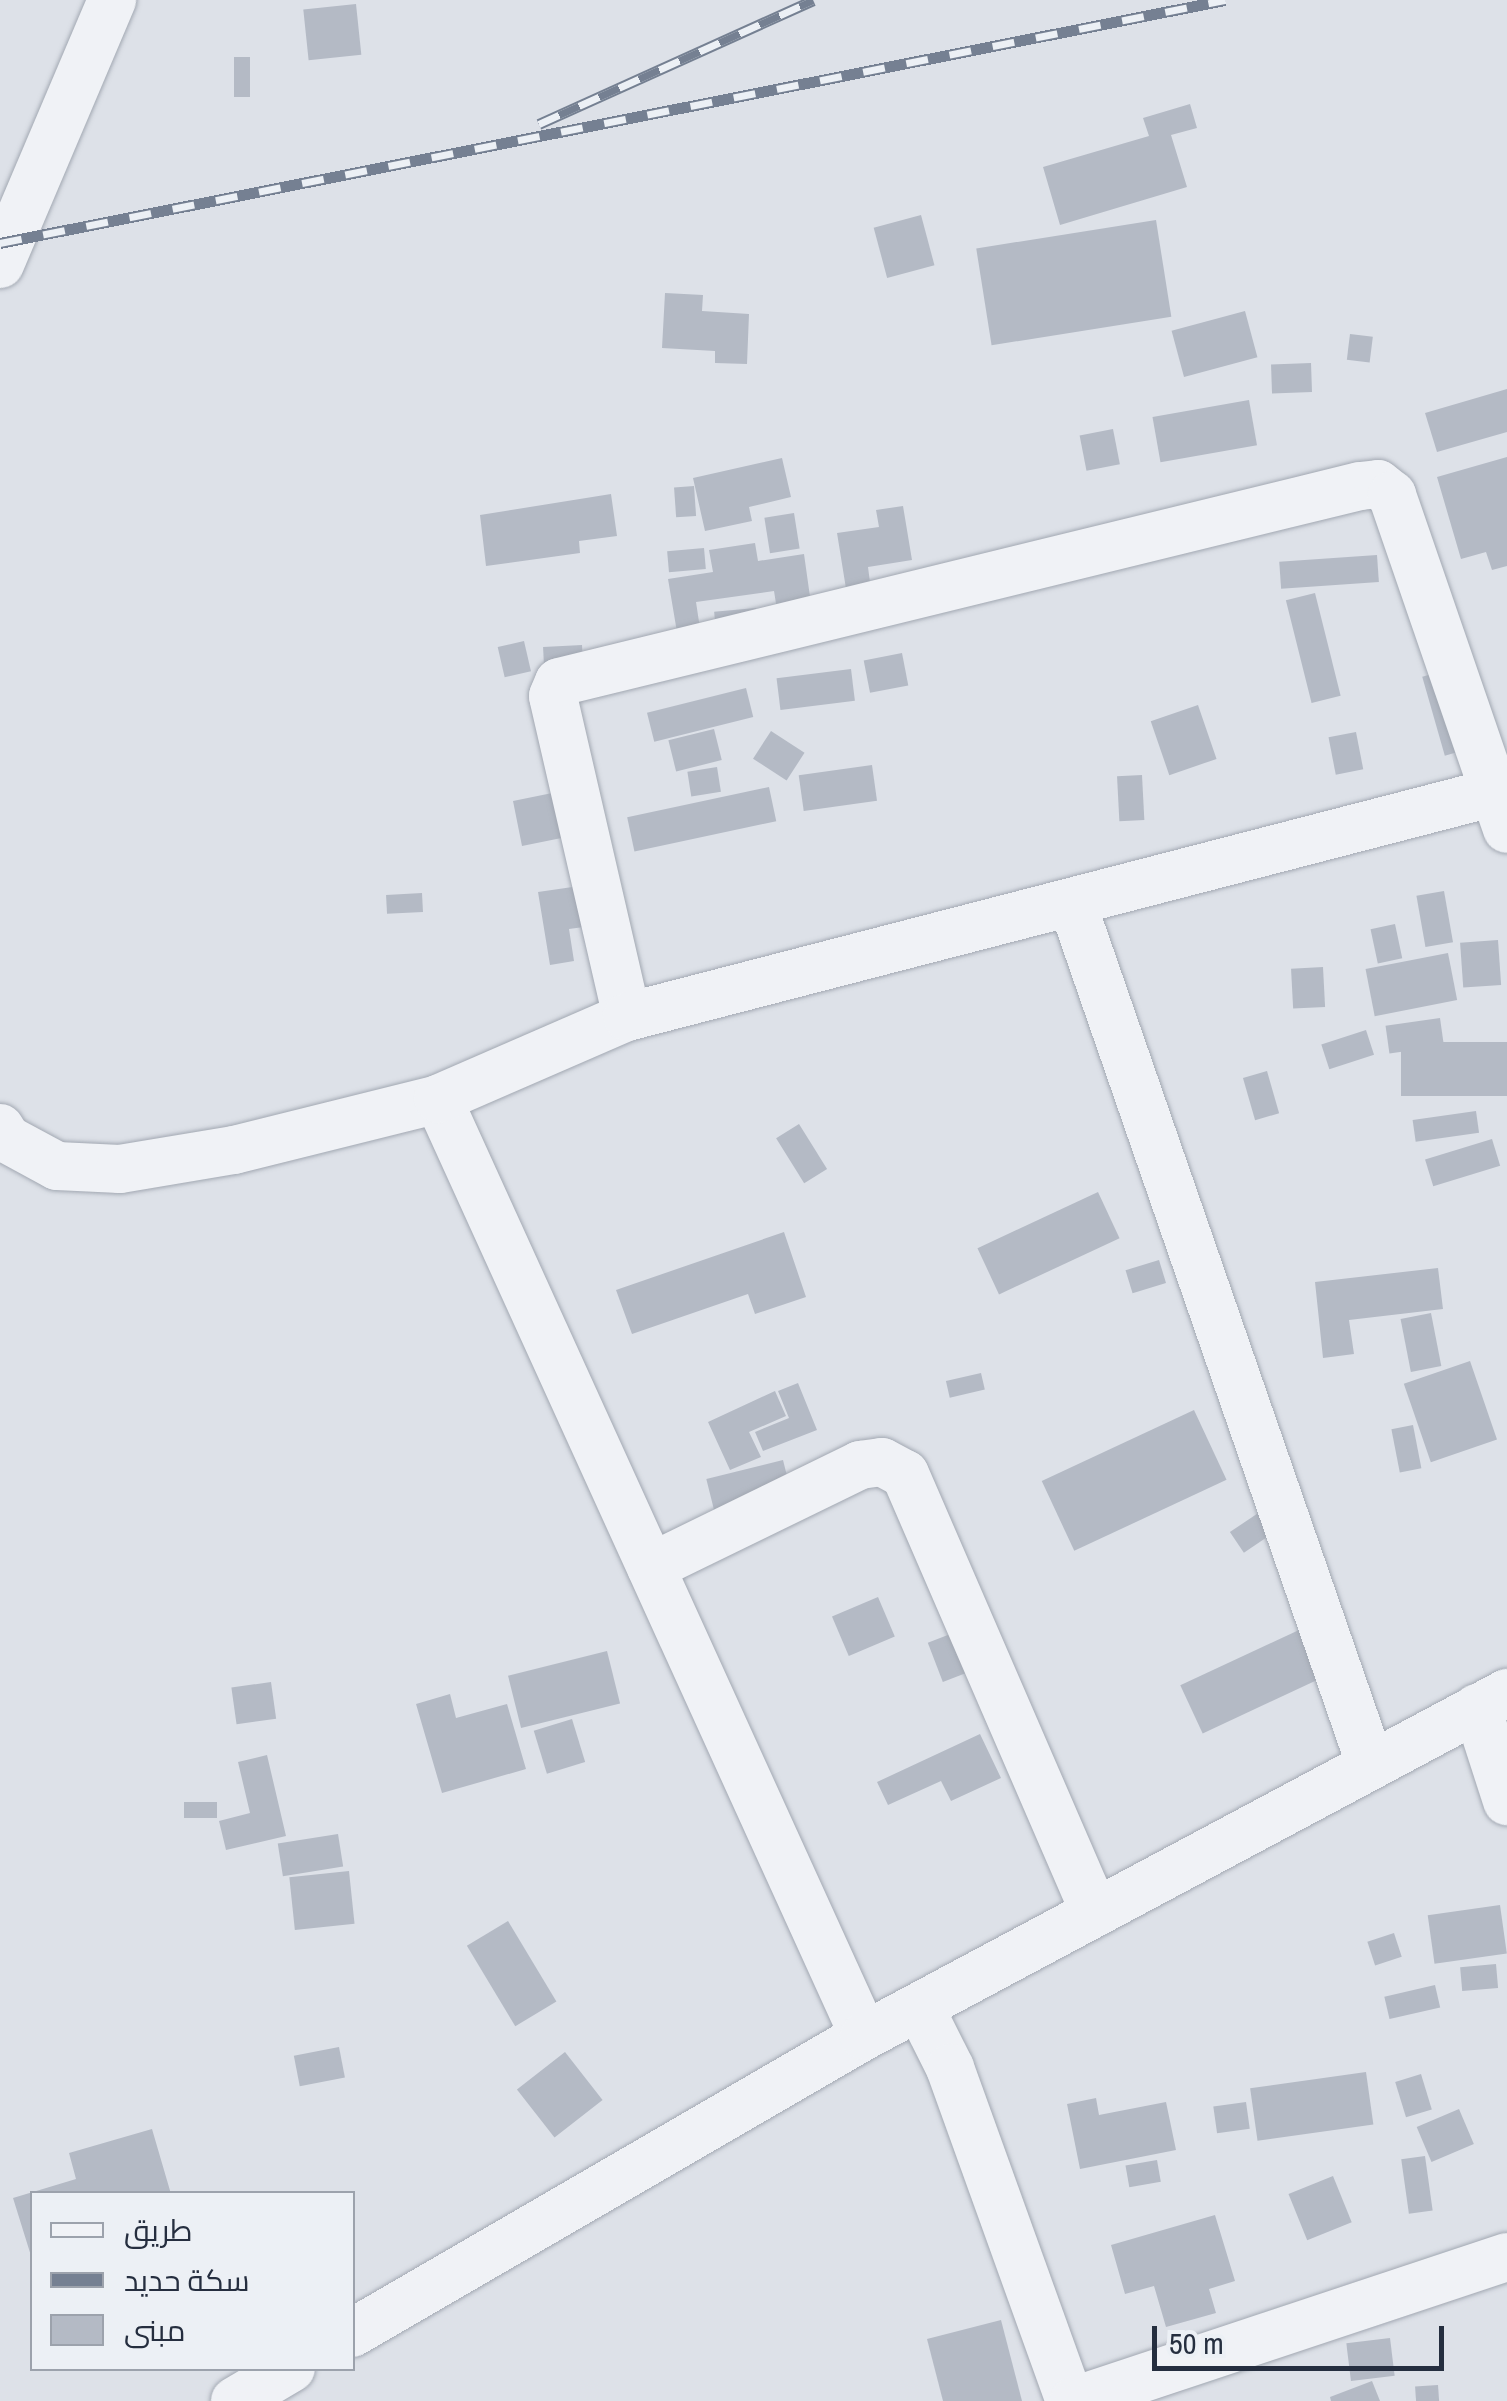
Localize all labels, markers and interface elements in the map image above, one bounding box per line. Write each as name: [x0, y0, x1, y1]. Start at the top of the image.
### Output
legend: [30, 2191, 355, 2371]
text: طريق: [124, 2210, 193, 2250]
text: سكة حديد: [124, 2260, 250, 2300]
scale bar: [1157, 2306, 1450, 2368]
text: مبنى: [124, 2310, 185, 2350]
text: 50 m: [1169, 2323, 1224, 2363]

